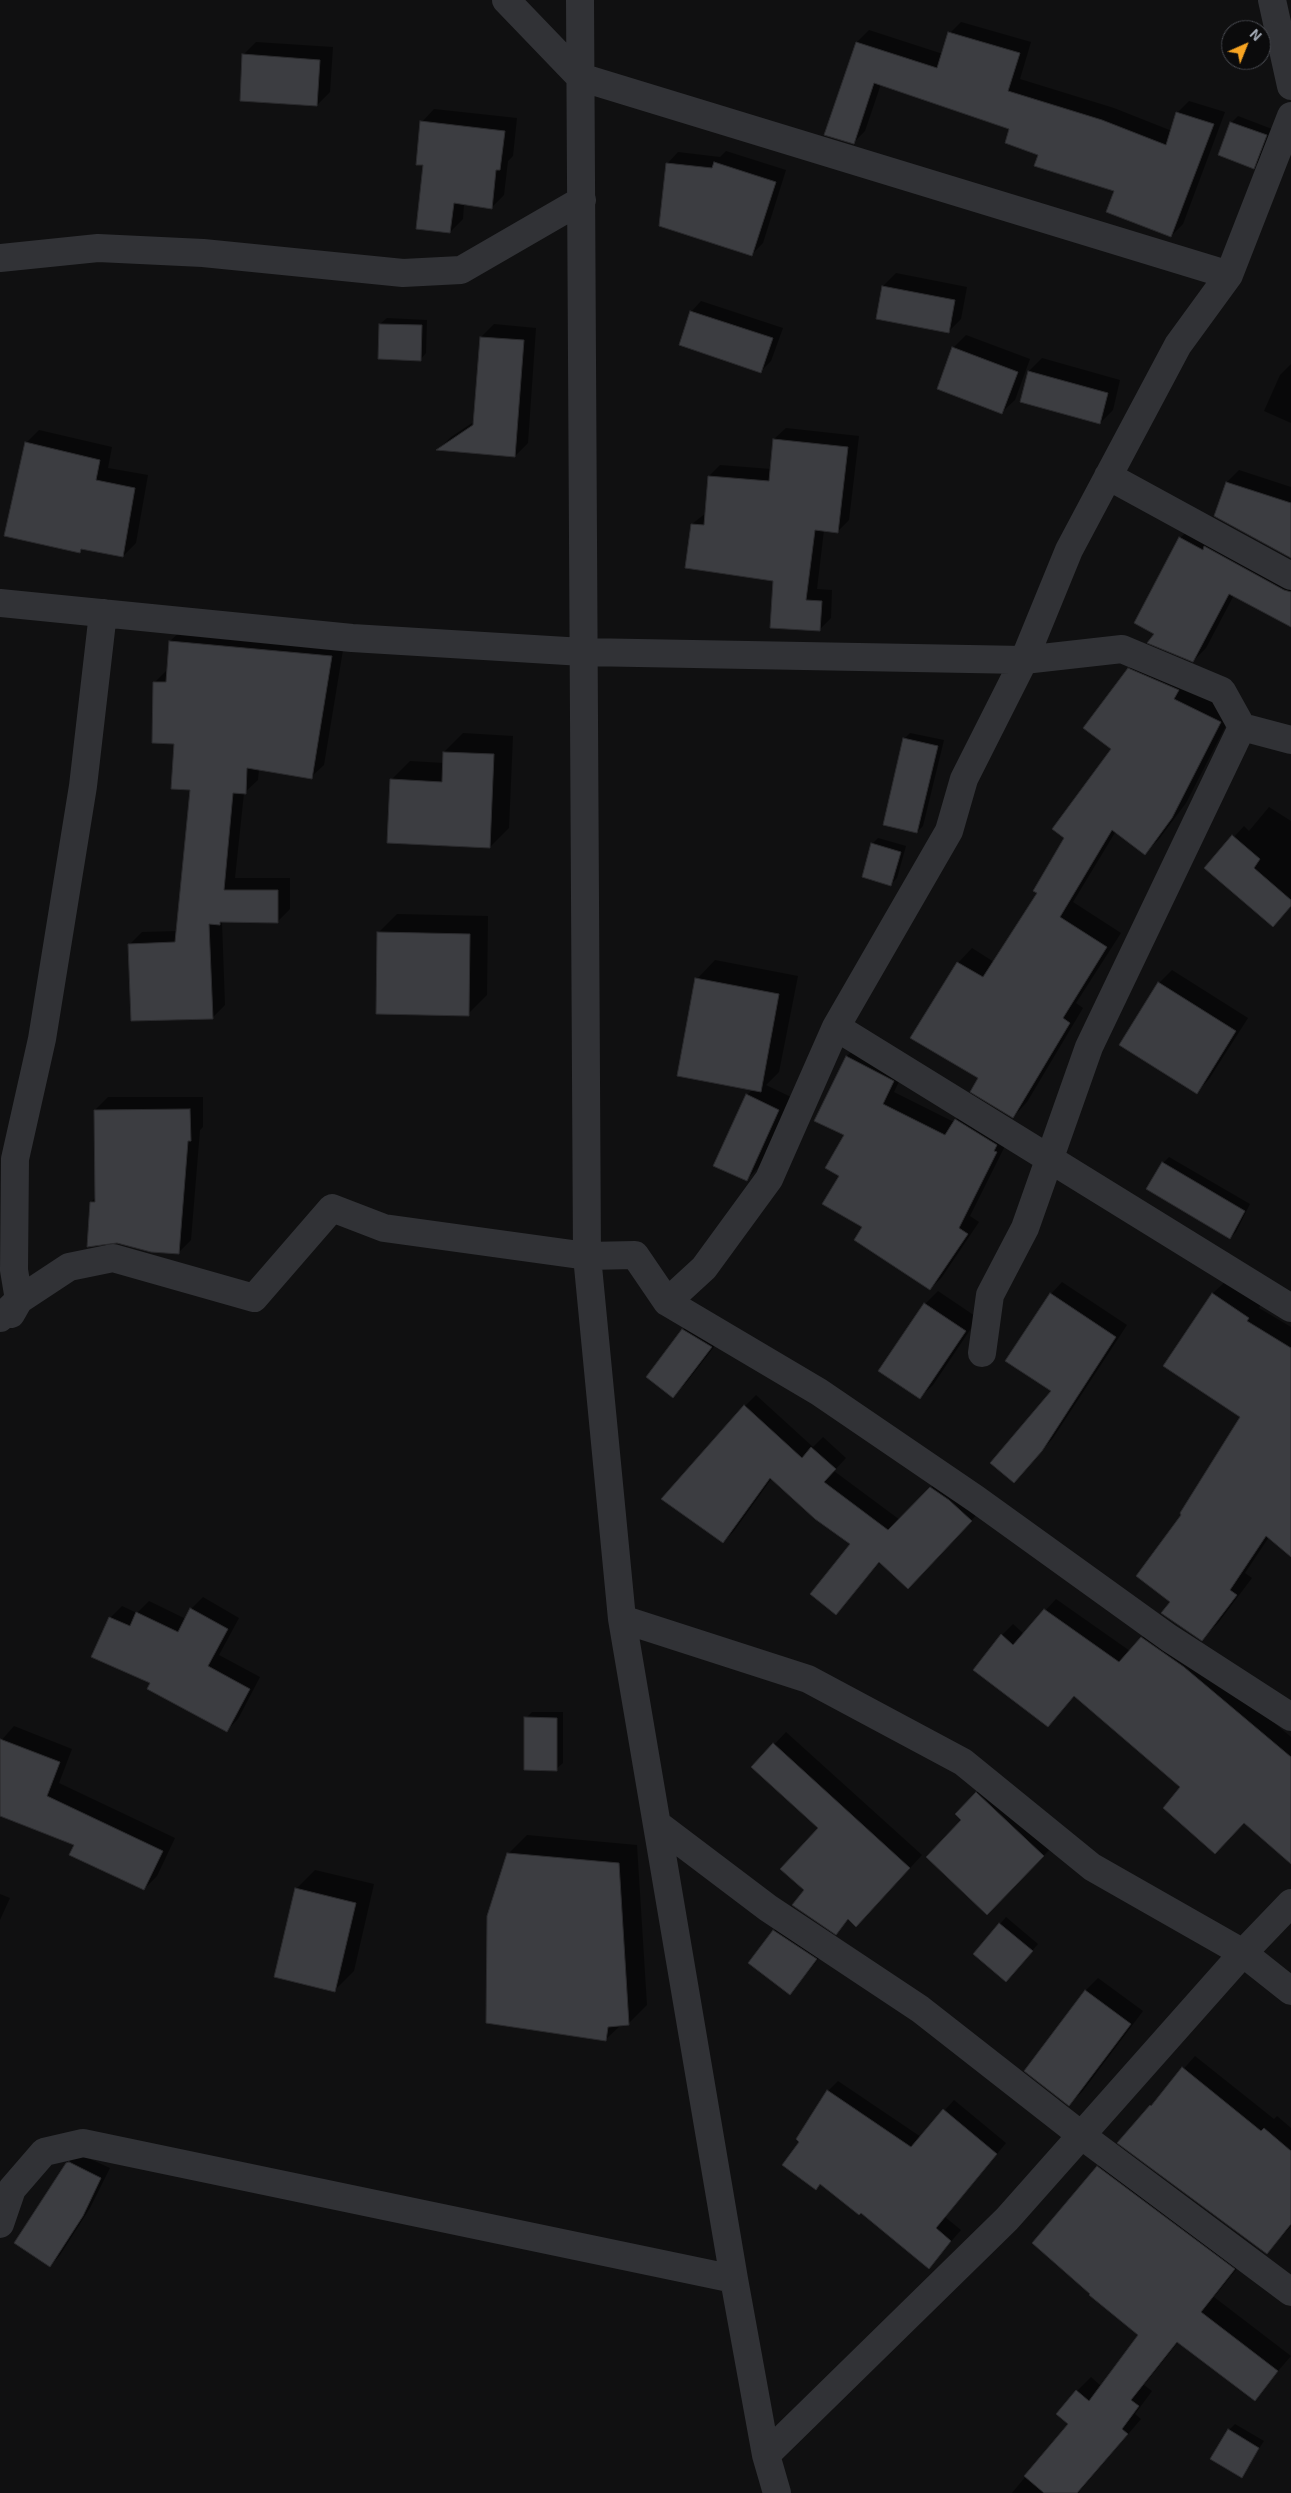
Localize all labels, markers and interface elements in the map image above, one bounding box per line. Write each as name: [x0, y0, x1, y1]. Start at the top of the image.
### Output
north arrow: [1221, 20, 1271, 70]
text: N: [1247, 25, 1266, 44]

